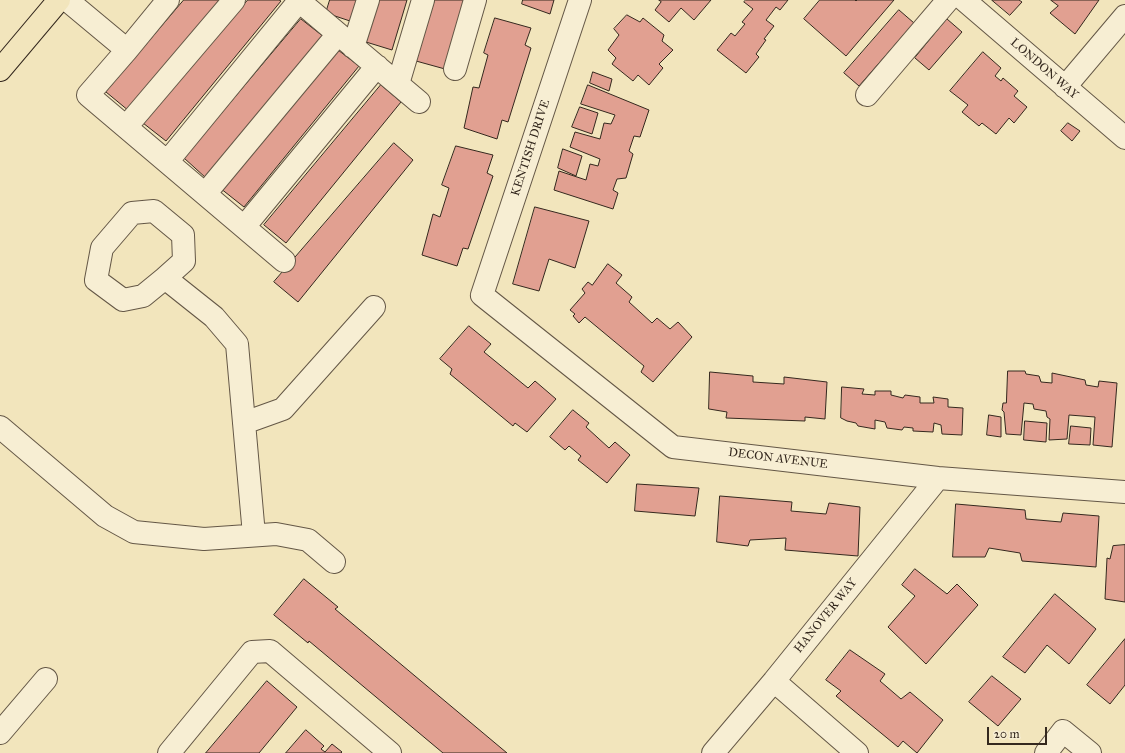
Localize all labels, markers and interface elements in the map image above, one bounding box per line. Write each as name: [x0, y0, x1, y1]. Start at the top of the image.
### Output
street label: LONDON WAY: [1007, 36, 1081, 102]
street label: KENTISH DRIVE: [509, 98, 553, 198]
street label: DECON AVENUE: [727, 446, 829, 472]
street label: HANOVER WAY: [792, 576, 860, 656]
scale bar: [989, 719, 1049, 745]
text: 20 m: [994, 727, 1020, 741]

